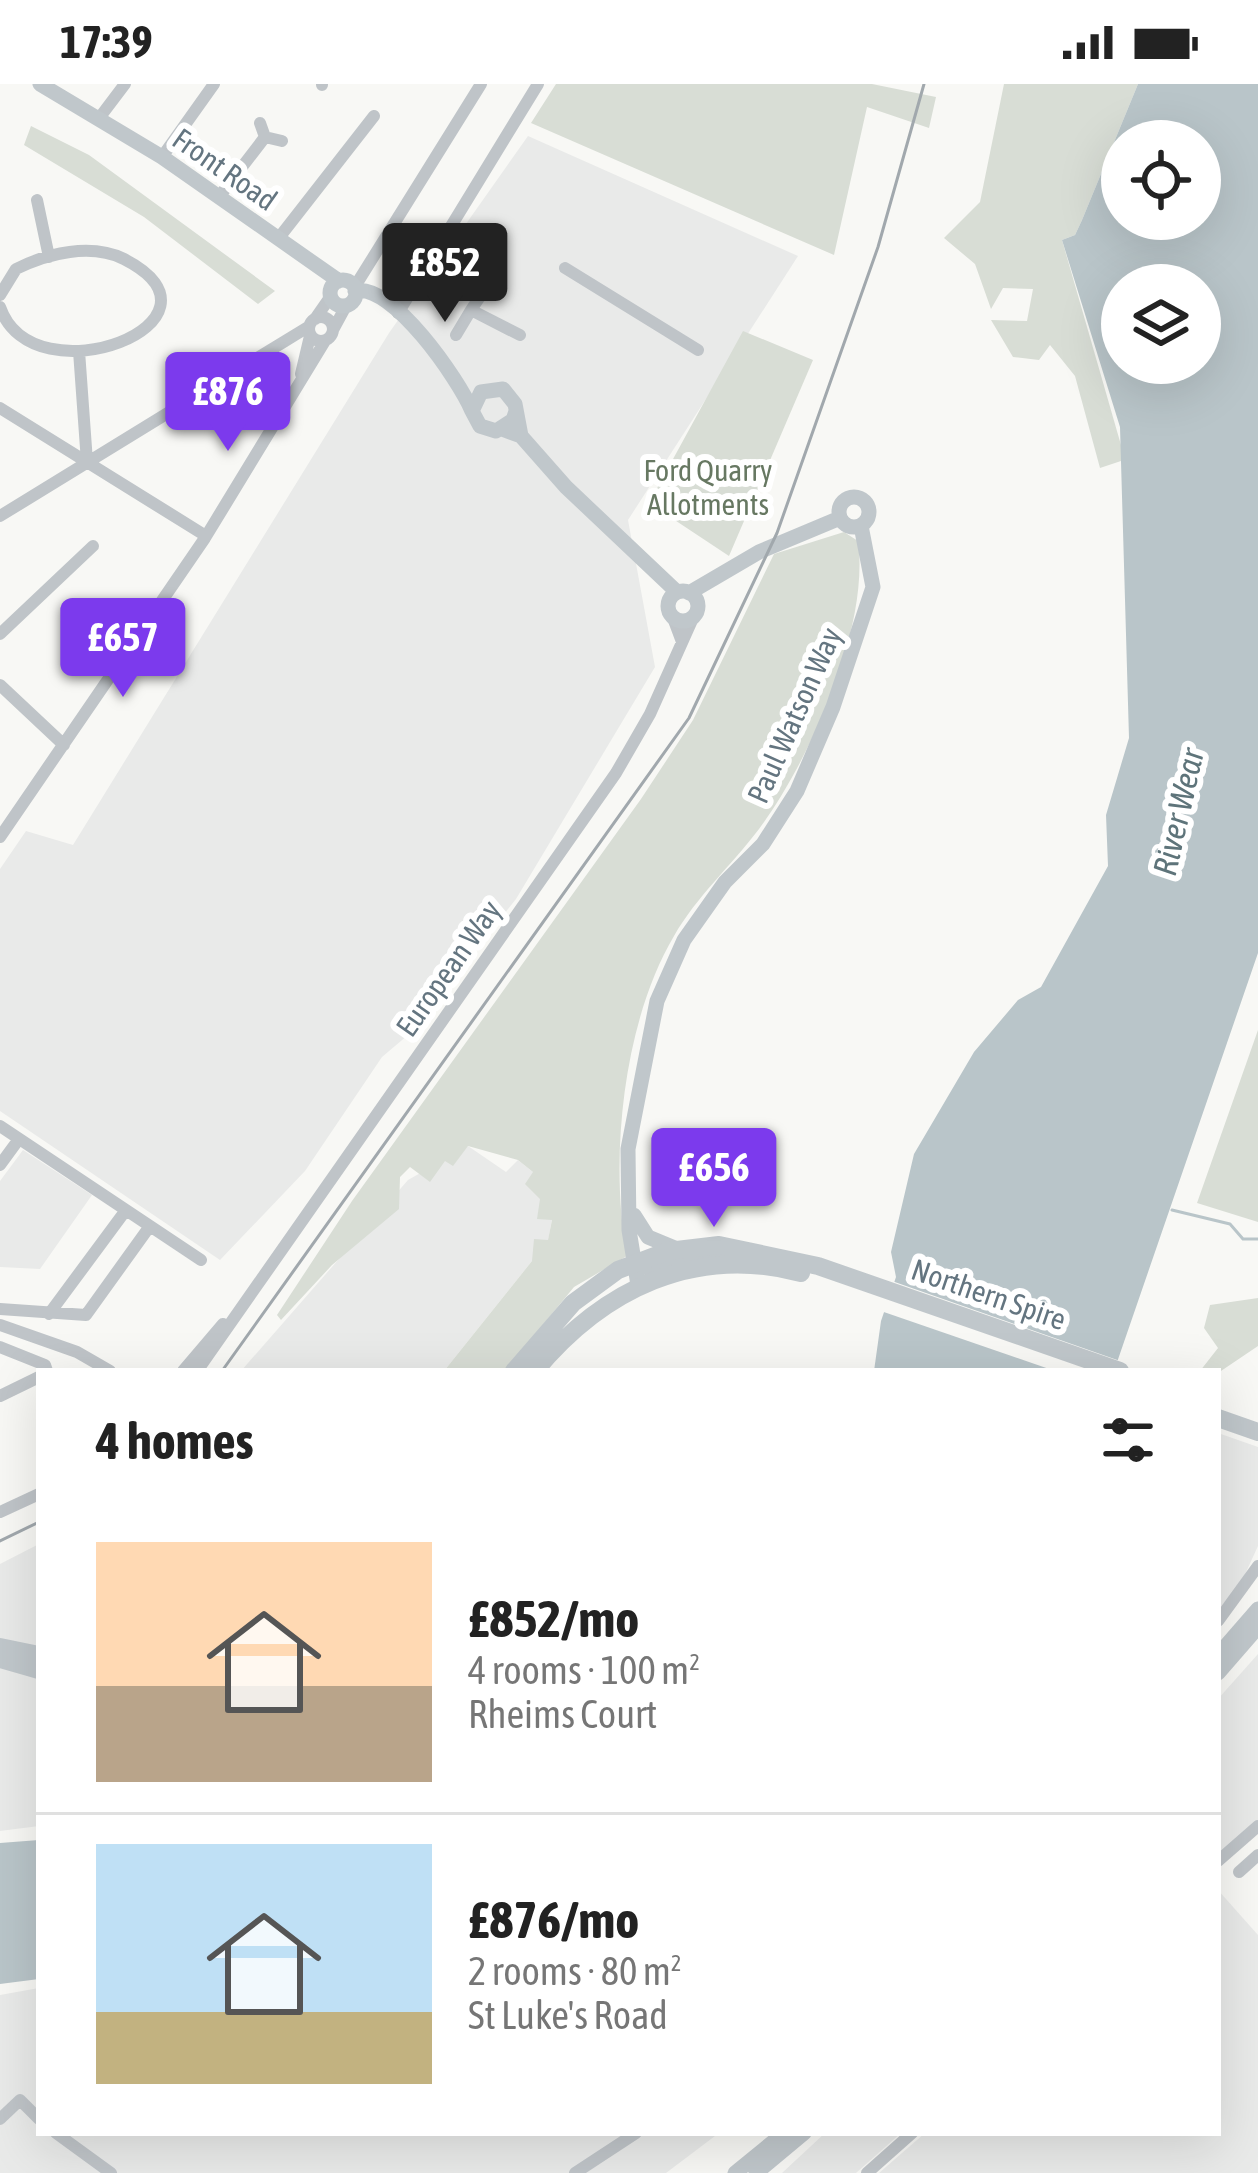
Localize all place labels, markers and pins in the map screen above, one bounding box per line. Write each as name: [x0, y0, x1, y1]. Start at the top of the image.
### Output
pin: £852: [374, 223, 516, 325]
pin: £876: [157, 352, 299, 454]
pin: £657: [52, 598, 194, 700]
pin: £656: [643, 1128, 785, 1230]

